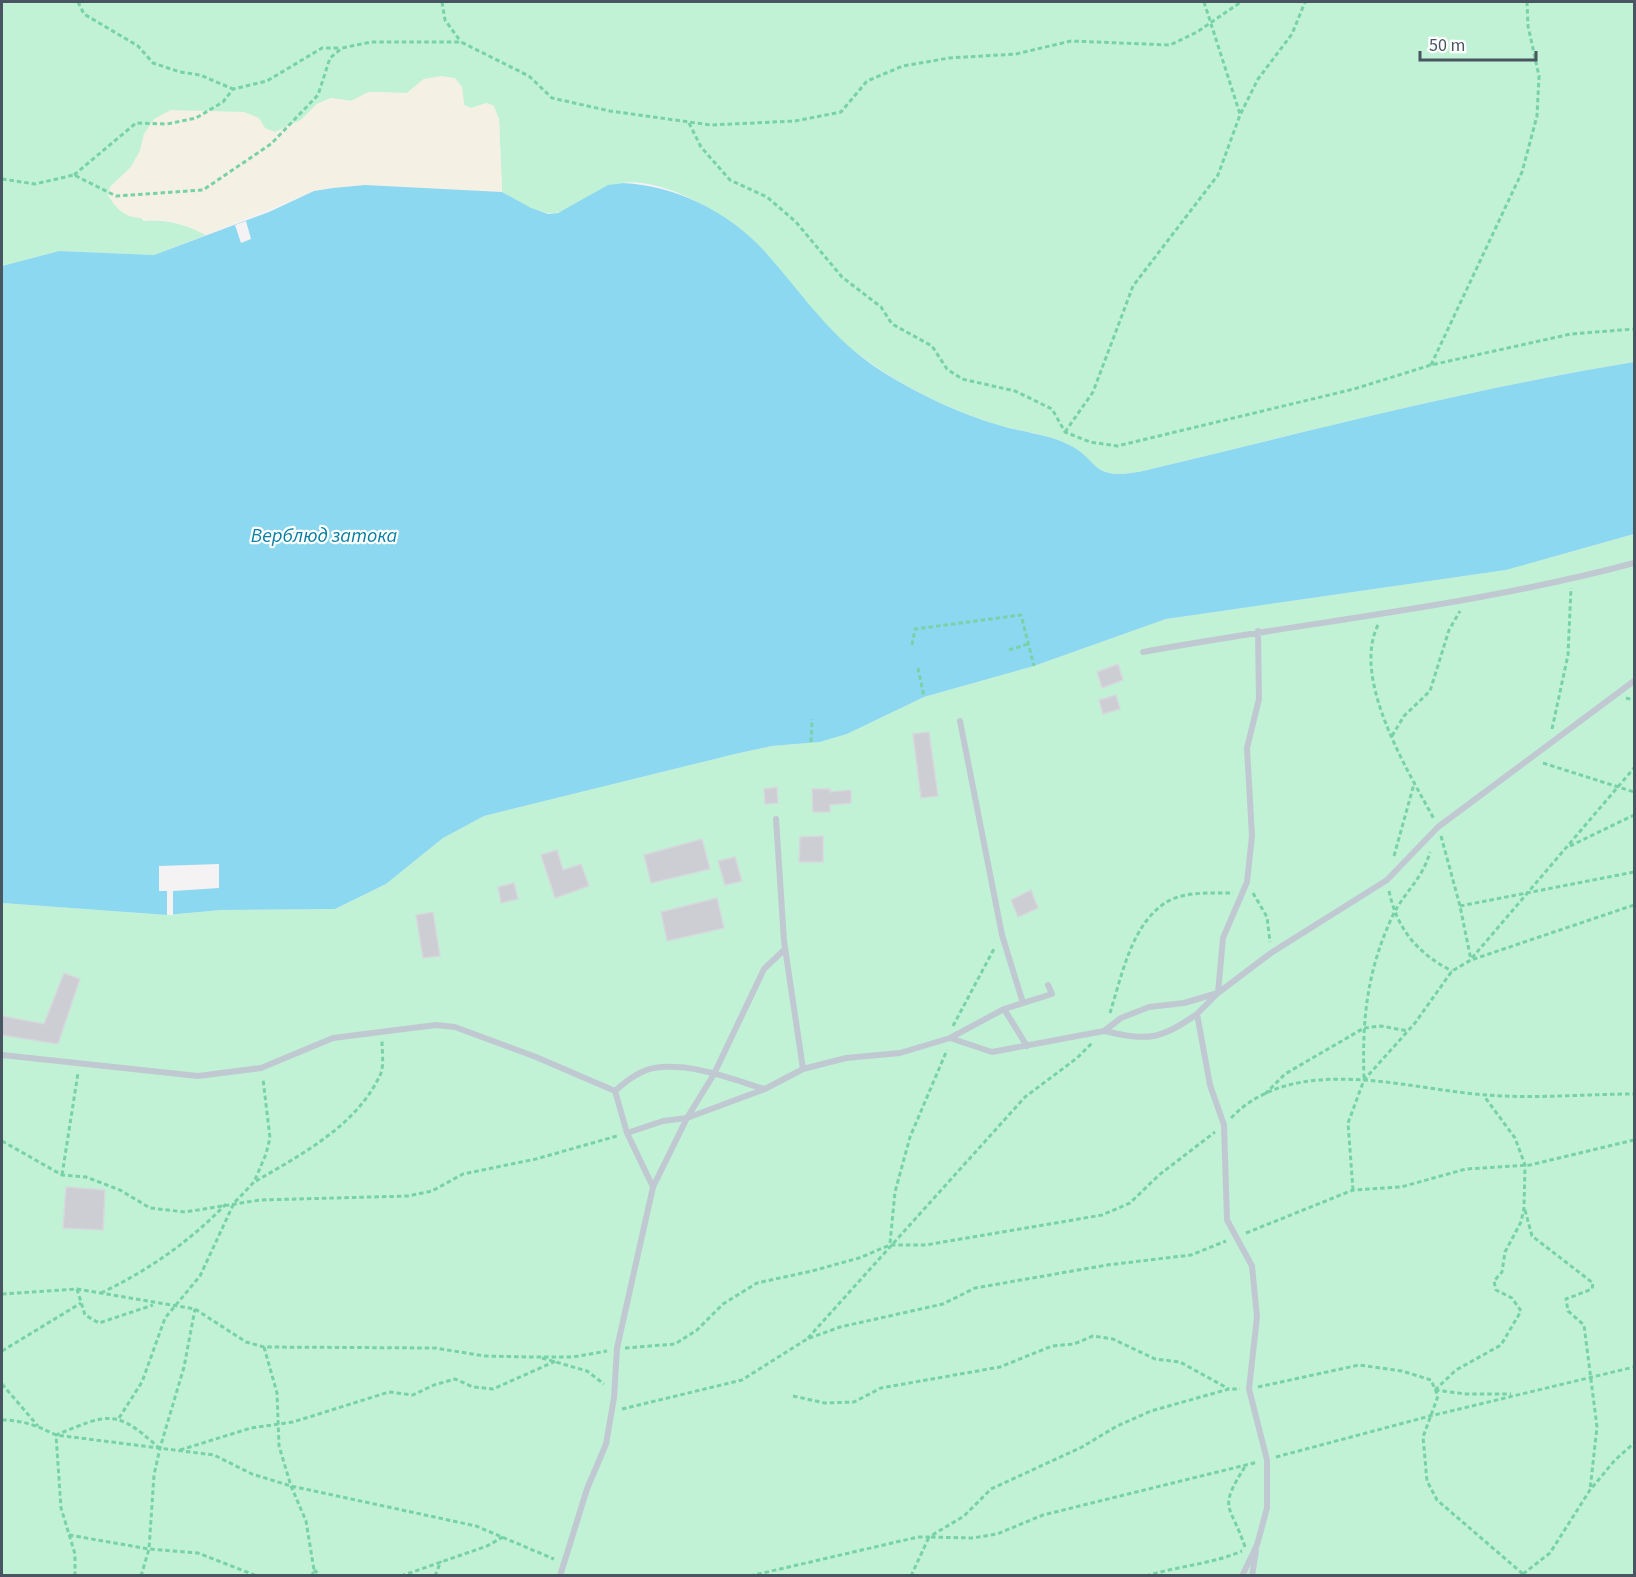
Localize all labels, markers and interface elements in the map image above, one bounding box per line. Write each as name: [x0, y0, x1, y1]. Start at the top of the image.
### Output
scale bar: [1420, 24, 1536, 62]
text: 50 m: [1429, 33, 1465, 58]
water label: Верблюд затока: [251, 522, 397, 550]

